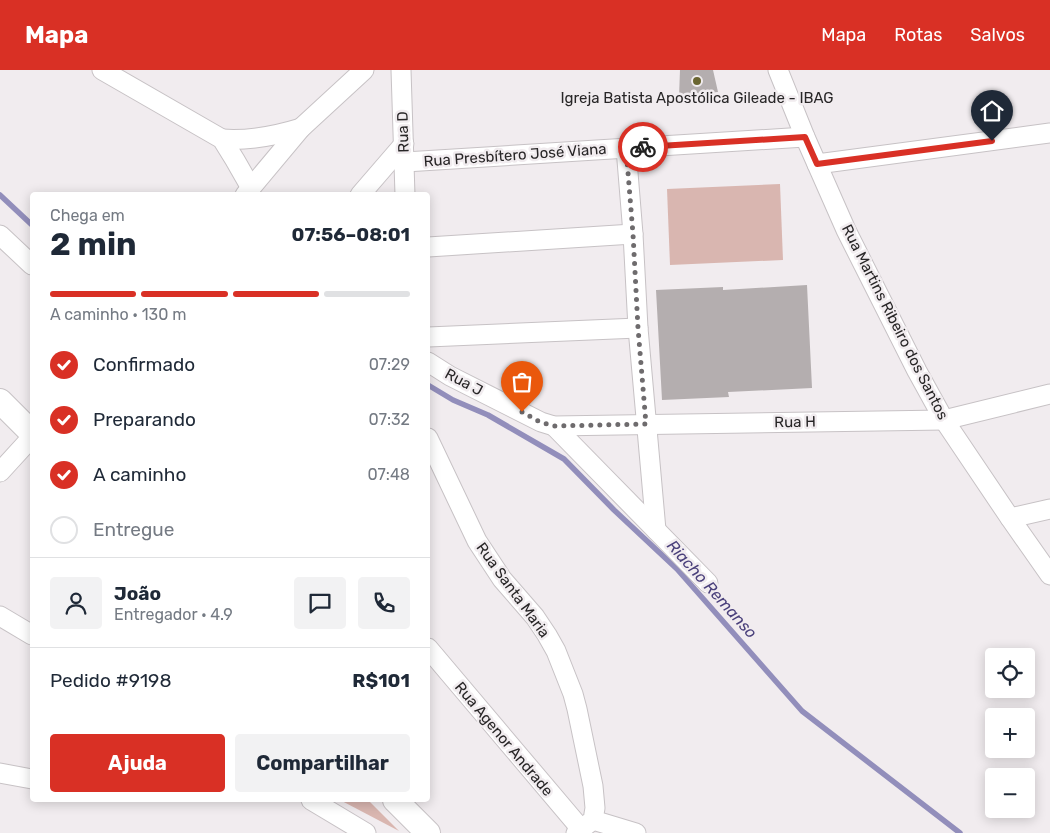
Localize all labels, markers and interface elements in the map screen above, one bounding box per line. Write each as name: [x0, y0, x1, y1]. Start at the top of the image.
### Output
text: Mapa: [25, 21, 88, 49]
text: Mapa: [821, 24, 866, 46]
text: Rotas: [894, 24, 942, 46]
text: Salvos: [970, 24, 1025, 46]
marker: Igreja Batista Apostólica Gileade - IBAG: [691, 75, 703, 87]
place label: Igreja Batista Apostólica Gileade - IBAG: [561, 89, 833, 107]
pin: [971, 90, 1013, 141]
icon: home: [978, 97, 1006, 125]
street label: Rua D: [393, 111, 413, 153]
courier: [618, 122, 668, 172]
icon: bike: [629, 133, 657, 161]
street label: Rua Presbítero José Viana: [423, 140, 607, 170]
text: Chega em: [50, 206, 125, 225]
street label: Rua Martins Ribeiro dos Santos: [838, 221, 952, 423]
text: 07:56–08:01: [292, 223, 410, 246]
text: 2 min: [50, 225, 137, 263]
text: A caminho · 130 m: [50, 305, 187, 324]
icon: check: [50, 351, 78, 379]
text: Confirmado: [93, 353, 195, 376]
text: 07:29: [369, 355, 410, 374]
pin: [501, 361, 543, 412]
street label: Rua J: [442, 365, 486, 399]
icon: bag: [508, 368, 536, 396]
icon: check: [50, 406, 78, 434]
text: Preparando: [93, 408, 196, 431]
text: 07:32: [369, 410, 410, 429]
street label: Rua H: [774, 413, 816, 431]
icon: check: [50, 461, 78, 489]
text: A caminho: [93, 463, 186, 486]
text: 07:48: [367, 465, 410, 484]
text: Entregue: [93, 518, 174, 541]
water label: Riacho Remanso: [663, 536, 761, 642]
street label: Rua Santa Maria: [472, 539, 554, 641]
button: person: [50, 577, 102, 629]
button: chat: [294, 577, 346, 629]
button: phone: [358, 577, 410, 629]
text: João: [114, 582, 161, 605]
text: Entregador · 4.9: [114, 605, 233, 624]
map controls: [985, 648, 1035, 818]
button: locate: [985, 648, 1035, 698]
text: Pedido #9198: [50, 669, 171, 692]
text: R$101: [352, 669, 410, 692]
street label: Rua Agenor Andrade: [451, 678, 557, 800]
button: +: [985, 708, 1035, 758]
button: Ajuda: [50, 734, 225, 792]
button: Compartilhar: [235, 734, 410, 792]
button: −: [985, 768, 1035, 818]

